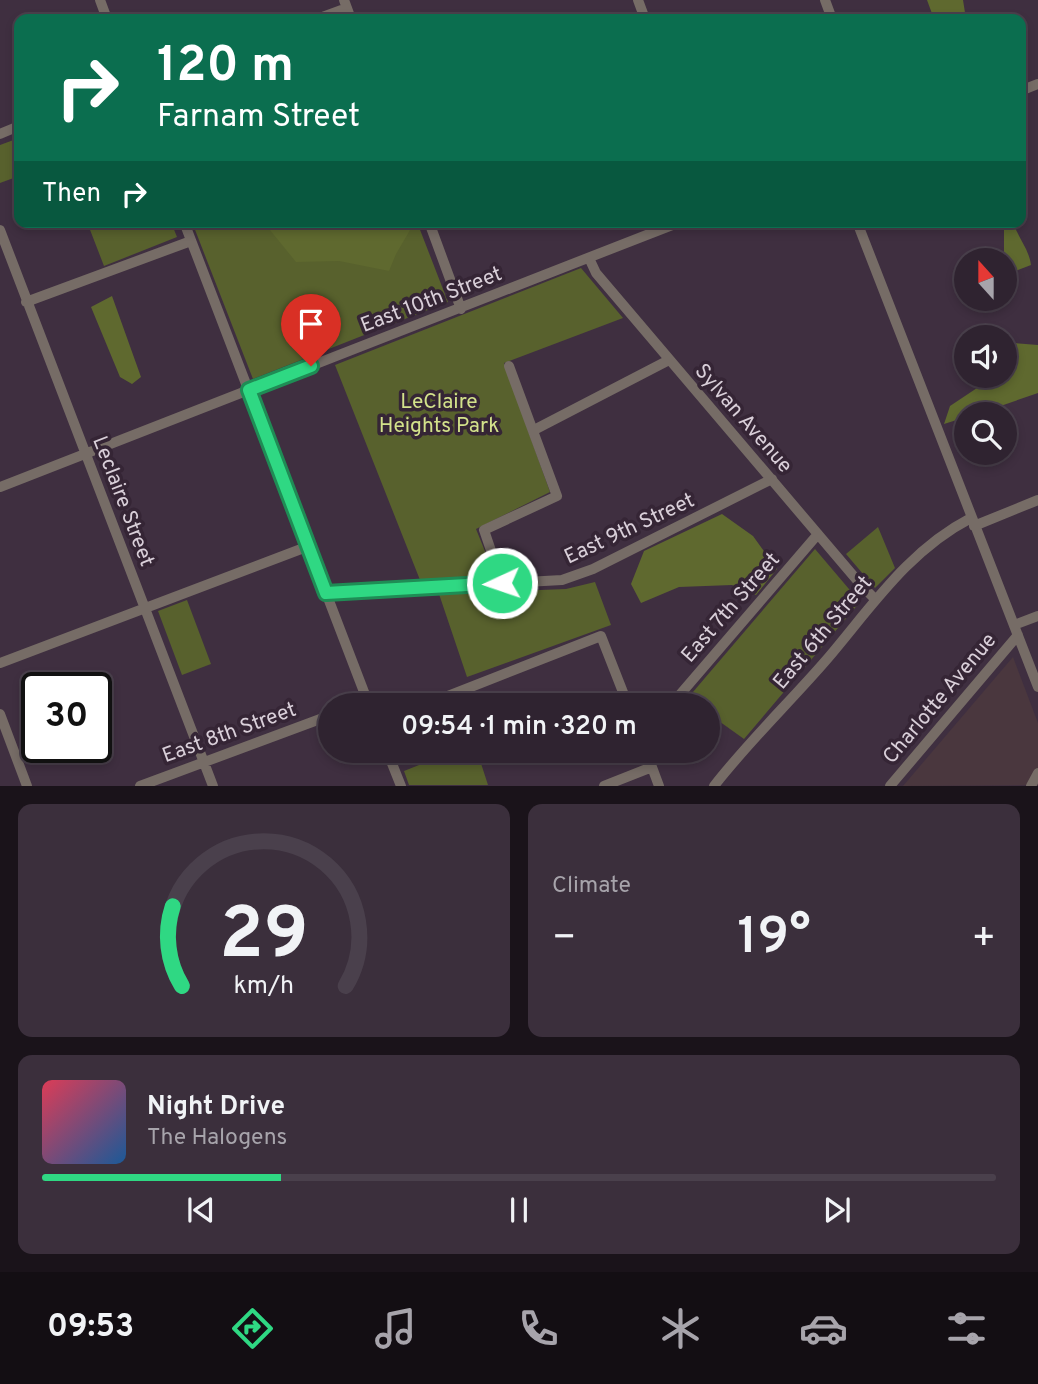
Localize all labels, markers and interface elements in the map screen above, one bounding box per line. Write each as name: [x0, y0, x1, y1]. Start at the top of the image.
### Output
text: 120 m: [157, 37, 294, 99]
icon: right: [42, 42, 133, 133]
text: Farnam Street: [157, 98, 360, 138]
icon: right: [115, 175, 153, 213]
text: Then: [42, 178, 101, 211]
north arrow: [954, 248, 1017, 312]
map controls: [954, 248, 1017, 465]
street label: East 10th Street: [357, 261, 506, 340]
pin: [281, 294, 341, 366]
icon: arrive: [292, 305, 330, 343]
button: sound: [954, 325, 1017, 388]
street label: Sylvan Avenue: [688, 359, 798, 479]
park label: LeClaire Heights Park: [379, 389, 499, 440]
button: search: [954, 402, 1017, 465]
street label: Leclaire Street: [85, 433, 160, 571]
street label: East 9th Street: [560, 487, 699, 571]
position arrow: [465, 546, 539, 620]
street label: East 7th Street: [676, 547, 786, 669]
street label: East 6th Street: [768, 570, 879, 696]
street label: Charlotte Avenue: [877, 628, 1003, 770]
speed limit sign: 30: [21, 672, 112, 763]
street label: East 8th Street: [159, 697, 300, 770]
text: 09:54 · 1 min · 320 m: [401, 711, 637, 744]
text: Climate: [552, 872, 631, 901]
text: 29: [219, 893, 309, 985]
text: 19°: [737, 906, 811, 972]
text: −: [552, 915, 577, 964]
text: +: [971, 915, 996, 964]
text: km/h: [234, 971, 294, 1003]
text: Night Drive: [147, 1091, 285, 1124]
text: The Halogens: [147, 1124, 287, 1153]
icon: previous: [182, 1191, 220, 1229]
icon: pause: [500, 1191, 538, 1229]
icon: next: [818, 1191, 856, 1229]
icon: directions: [228, 1304, 277, 1353]
icon: music: [371, 1304, 420, 1353]
icon: phone: [514, 1304, 563, 1353]
icon: climate: [656, 1304, 705, 1353]
icon: car: [799, 1304, 848, 1353]
icon: filters: [942, 1304, 991, 1353]
text: 09:53: [47, 1308, 134, 1348]

